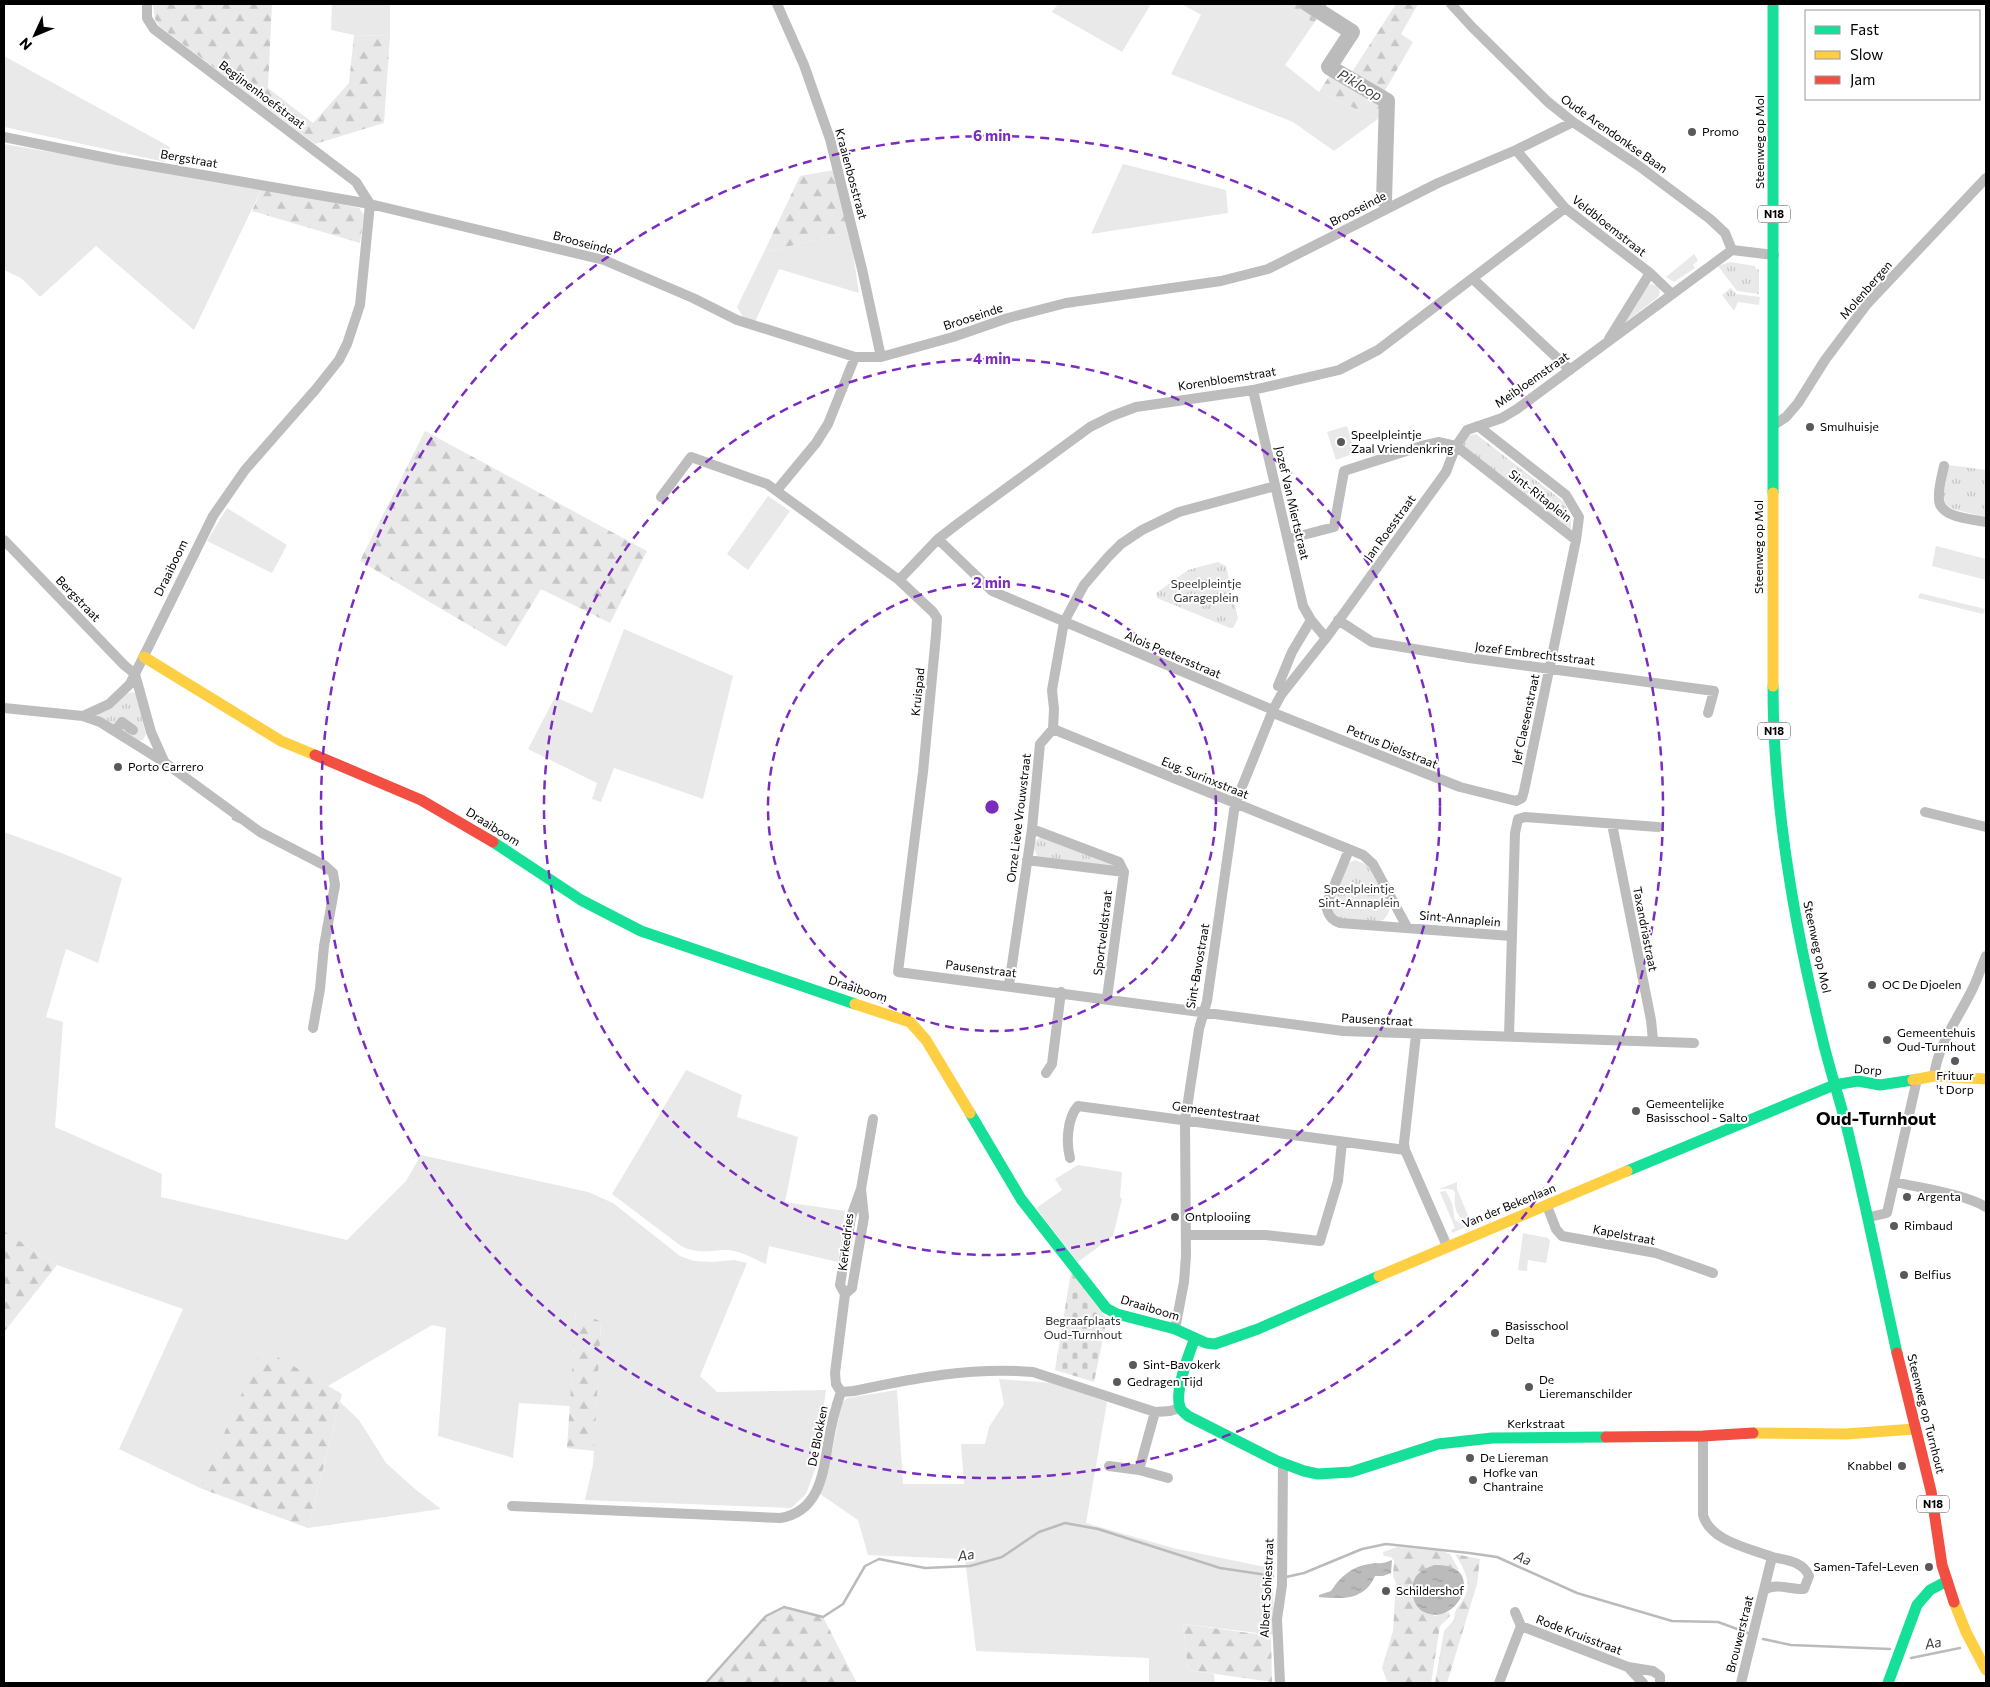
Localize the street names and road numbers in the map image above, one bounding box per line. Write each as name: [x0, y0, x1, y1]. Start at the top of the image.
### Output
street label: Begijnenhoefstraat: [217, 57, 308, 131]
street label: Oude Arendonkse Baan: [1559, 91, 1671, 175]
street label: Steenweg op Mol: [1752, 95, 1766, 189]
street label: Kraaienbosstraat: [833, 127, 871, 221]
street label: Bergstraat: [159, 146, 219, 170]
street label: Brooseinde: [1327, 188, 1388, 228]
street label: Veldbloemstraat: [1570, 192, 1650, 259]
road number: N18: [1758, 205, 1790, 222]
street label: Brooseinde: [552, 227, 615, 257]
street label: Molenbergen: [1836, 257, 1894, 321]
street label: Brooseinde: [941, 300, 1004, 332]
street label: Meibloemstraat: [1492, 348, 1571, 410]
street label: Korenbloemstraat: [1177, 363, 1277, 393]
street label: Jozef Van Miertstraat: [1272, 445, 1313, 561]
street label: Sint-Ritaplein: [1506, 466, 1575, 524]
street label: Jan Roesstraat: [1361, 492, 1419, 564]
street label: Steenweg op Mol: [1751, 500, 1765, 594]
street label: Draaiboom: [150, 537, 190, 598]
street label: Bergstraat: [54, 573, 104, 624]
street label: Alois Peetersstraat: [1123, 628, 1224, 681]
street label: Jozef Embrechtsstraat: [1474, 639, 1596, 668]
street label: Kruispad: [908, 667, 927, 717]
street label: Jef Claesenstraat: [1509, 672, 1542, 765]
street label: Petrus Dielsstraat: [1345, 721, 1440, 771]
road number: N18: [1758, 722, 1790, 739]
street label: Onze Lieve Vrouwstraat: [1003, 752, 1033, 883]
street label: Eug. Surinxstraat: [1160, 753, 1251, 801]
street label: Draaiboom: [464, 804, 523, 848]
street label: Taxandriastraat: [1631, 885, 1661, 972]
street label: Sportveldstraat: [1090, 889, 1114, 976]
street label: Steenweg op Mol: [1801, 899, 1835, 994]
street label: Sint-Annaplein: [1419, 907, 1501, 929]
street label: Sint-Bavostraat: [1183, 922, 1211, 1010]
street label: Pausenstraat: [945, 957, 1018, 979]
street label: Draaiboom: [827, 972, 890, 1004]
street label: Pausenstraat: [1341, 1010, 1413, 1028]
street label: Dorp: [1854, 1061, 1882, 1077]
street label: Gemeentestraat: [1171, 1098, 1261, 1124]
street label: Van der Bekenlaan: [1460, 1180, 1557, 1230]
street label: Kerkedries: [835, 1212, 855, 1271]
street label: Kapelstraat: [1592, 1221, 1657, 1247]
street label: Draaiboom: [1119, 1291, 1182, 1323]
street label: Steenweg op Turnhout: [1905, 1352, 1949, 1475]
street label: De Blokken: [804, 1404, 830, 1467]
street label: Kerkstraat: [1507, 1416, 1565, 1430]
road number: N18: [1917, 1496, 1949, 1512]
street label: Albert Sohiestraat: [1256, 1538, 1276, 1638]
street label: Brouwerstraat: [1723, 1594, 1755, 1674]
street label: Rode Kruisstraat: [1534, 1611, 1624, 1657]

